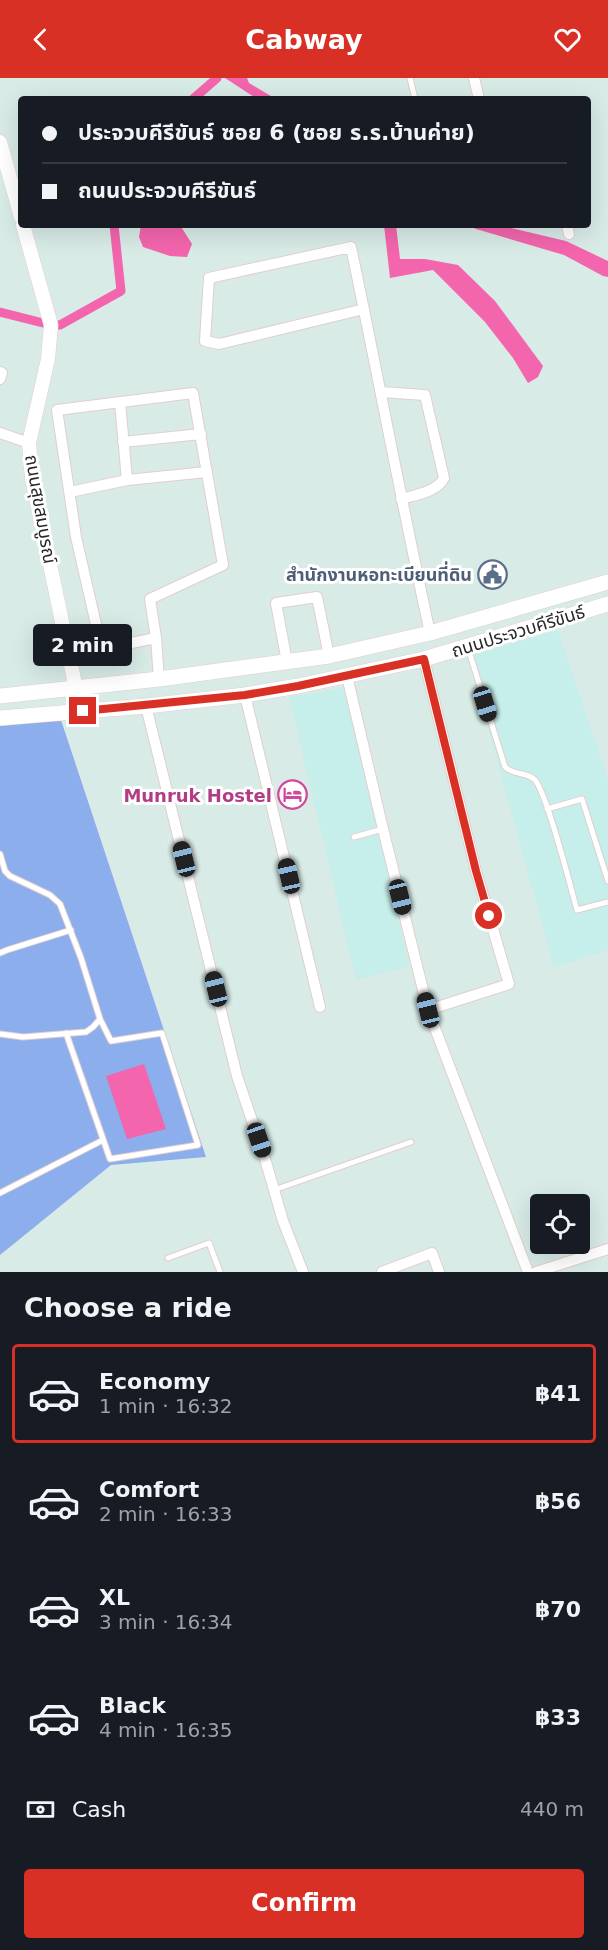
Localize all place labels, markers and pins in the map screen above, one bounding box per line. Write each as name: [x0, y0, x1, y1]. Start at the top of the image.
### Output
public building icon: สำนักงานหอทะเบียนที่ดิน: [477, 558, 509, 590]
place label: สำนักงานหอทะเบียนที่ดิน: [286, 561, 472, 585]
hotel icon: Munruk Hostel: [277, 779, 309, 811]
place label: Munruk Hostel: [123, 785, 272, 806]

